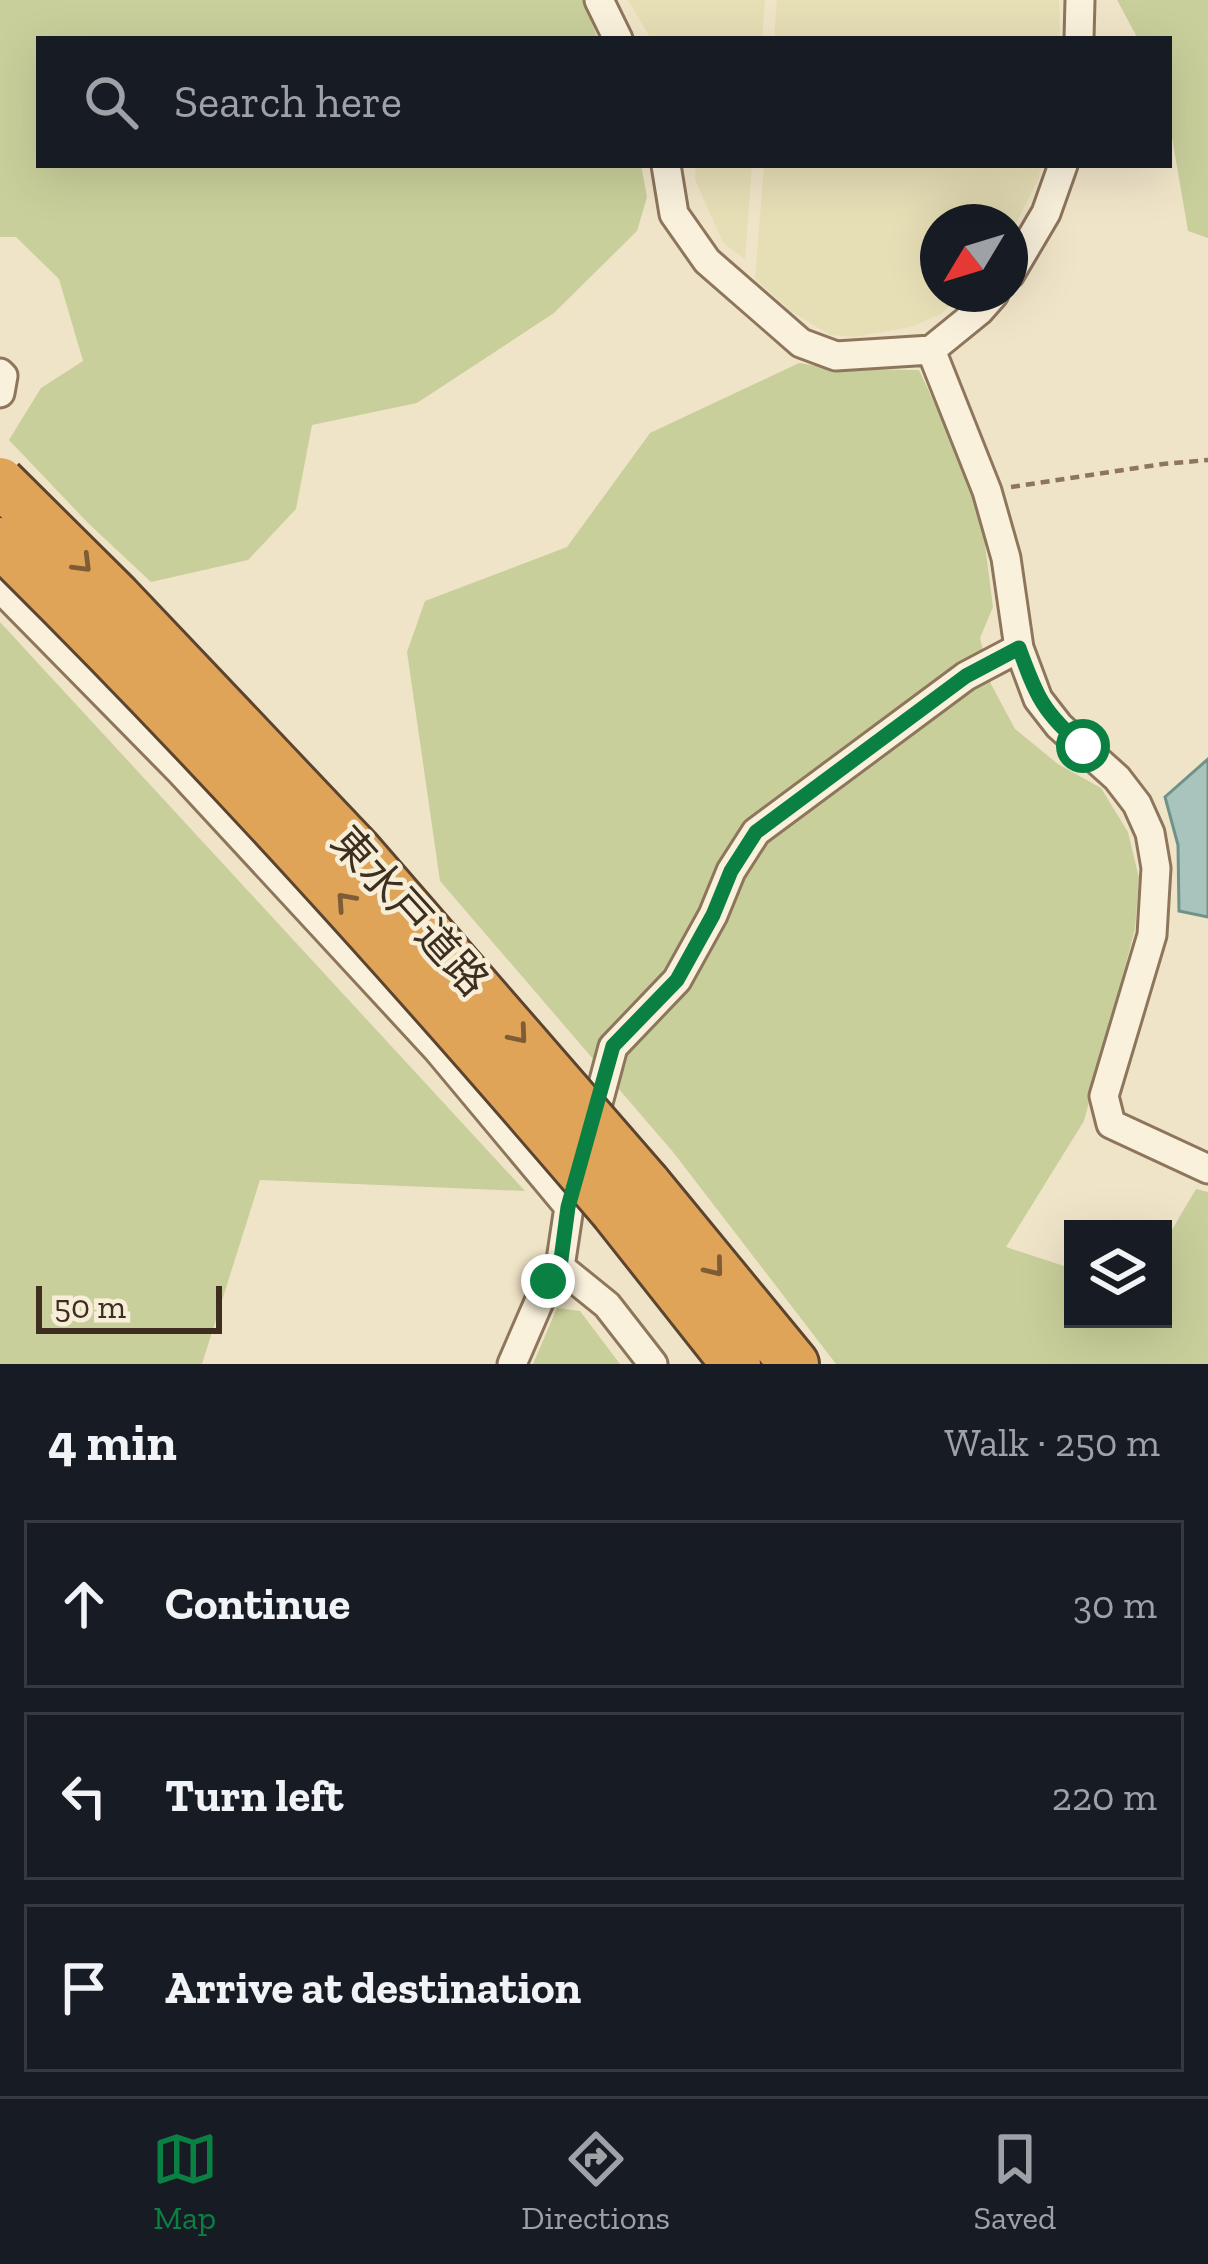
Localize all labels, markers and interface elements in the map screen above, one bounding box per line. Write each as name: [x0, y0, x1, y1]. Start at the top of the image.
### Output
search box: [36, 36, 1172, 168]
icon: search: [78, 69, 144, 135]
text: Search here: [174, 75, 402, 129]
north arrow: [920, 204, 1028, 312]
one-way arrow: [69, 550, 91, 572]
route start: [1056, 719, 1110, 773]
street label: 東水戸道路: [321, 816, 499, 1006]
one-way arrow: [338, 893, 359, 914]
one-way arrow: [505, 1021, 527, 1043]
map controls: [1064, 1220, 1172, 1328]
button: layers: [1064, 1220, 1172, 1328]
route end: [521, 1254, 575, 1308]
one-way arrow: [701, 1254, 723, 1276]
scale bar: [36, 1280, 222, 1333]
text: 50 m: [54, 1287, 126, 1326]
text: 4 min: [48, 1412, 177, 1473]
text: Walk · 250 m: [945, 1419, 1160, 1466]
icon: ahead: [51, 1571, 117, 1637]
text: Continue: [165, 1577, 350, 1631]
text: 30 m: [1073, 1581, 1157, 1628]
icon: left: [51, 1763, 117, 1829]
text: Turn left: [165, 1769, 343, 1823]
text: 220 m: [1052, 1773, 1157, 1820]
icon: arrive: [51, 1955, 117, 2021]
text: Arrive at destination: [165, 1961, 581, 2015]
tab: Map: [152, 2126, 218, 2237]
tab: Directions: [521, 2126, 670, 2237]
tab: Saved: [974, 2126, 1056, 2237]

